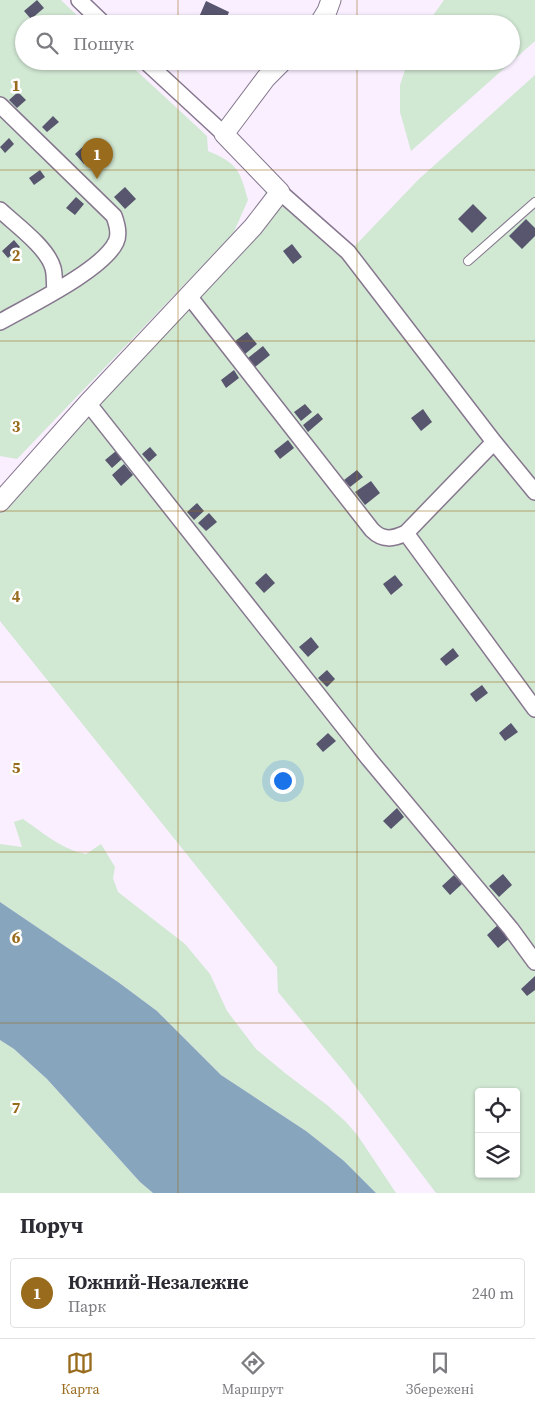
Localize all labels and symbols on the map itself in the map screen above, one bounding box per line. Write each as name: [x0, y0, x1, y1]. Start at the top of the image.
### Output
text: 1: [12, 74, 20, 96]
pin: 1: [81, 138, 113, 179]
text: 2: [12, 244, 21, 266]
text: 3: [12, 415, 21, 437]
text: 4: [12, 585, 21, 607]
text: 5: [12, 756, 21, 778]
your location: [270, 768, 296, 794]
text: 6: [12, 926, 21, 948]
text: 7: [12, 1096, 21, 1118]

